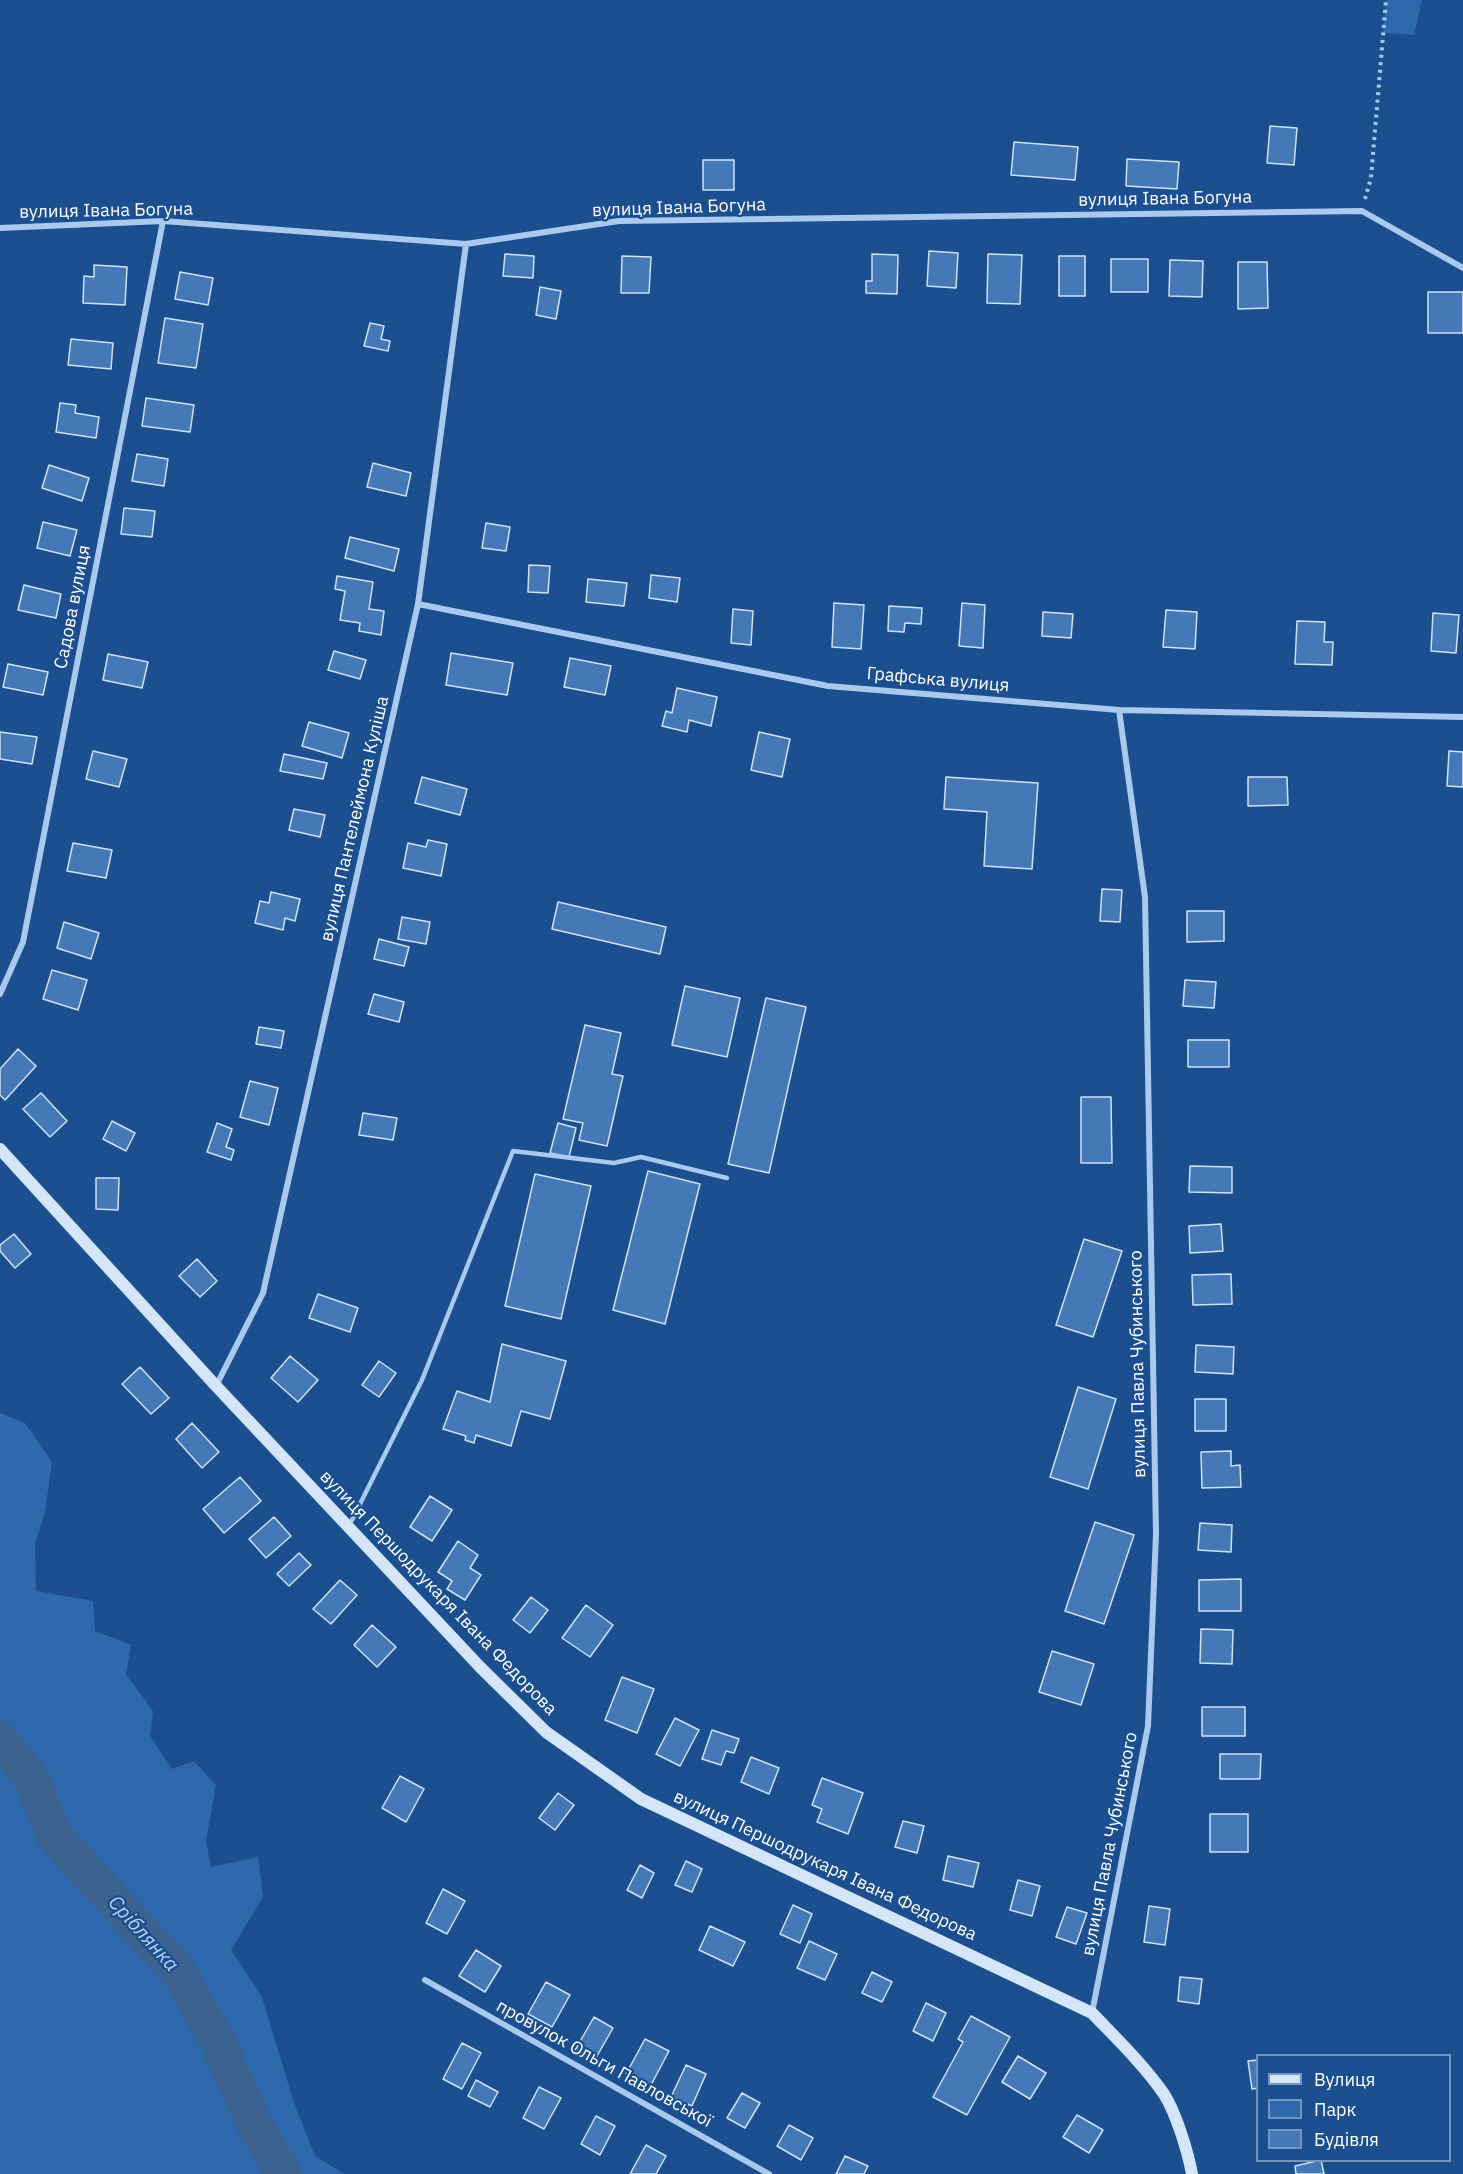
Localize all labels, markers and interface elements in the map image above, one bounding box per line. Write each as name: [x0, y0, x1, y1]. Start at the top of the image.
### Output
street label: вулиця Івана Богуна: [1078, 187, 1252, 211]
street label: вулиця Івана Богуна: [592, 194, 766, 222]
street label: вулиця Івана Богуна: [19, 199, 193, 223]
street label: Садова вулиця: [50, 543, 96, 671]
street label: Графська вулиця: [866, 663, 1010, 697]
street label: вулиця Пантелеймона Куліша: [316, 694, 394, 944]
street label: вулиця Павла Чубинського: [1125, 1250, 1151, 1478]
street label: вулиця Першодрукаря Івана Федорова: [315, 1466, 561, 1720]
street label: вулиця Павла Чубинського: [1078, 1730, 1142, 1958]
street label: вулиця Першодрукаря Івана Федорова: [670, 1786, 980, 1946]
water label: Сріблянка: [103, 1891, 183, 1977]
street label: провулок Ольги Павловської: [492, 1996, 716, 2132]
legend: [1256, 2054, 1451, 2162]
text: Вулиця: [1314, 2068, 1375, 2091]
text: Парк: [1314, 2098, 1356, 2121]
text: Будівля: [1314, 2128, 1379, 2151]

